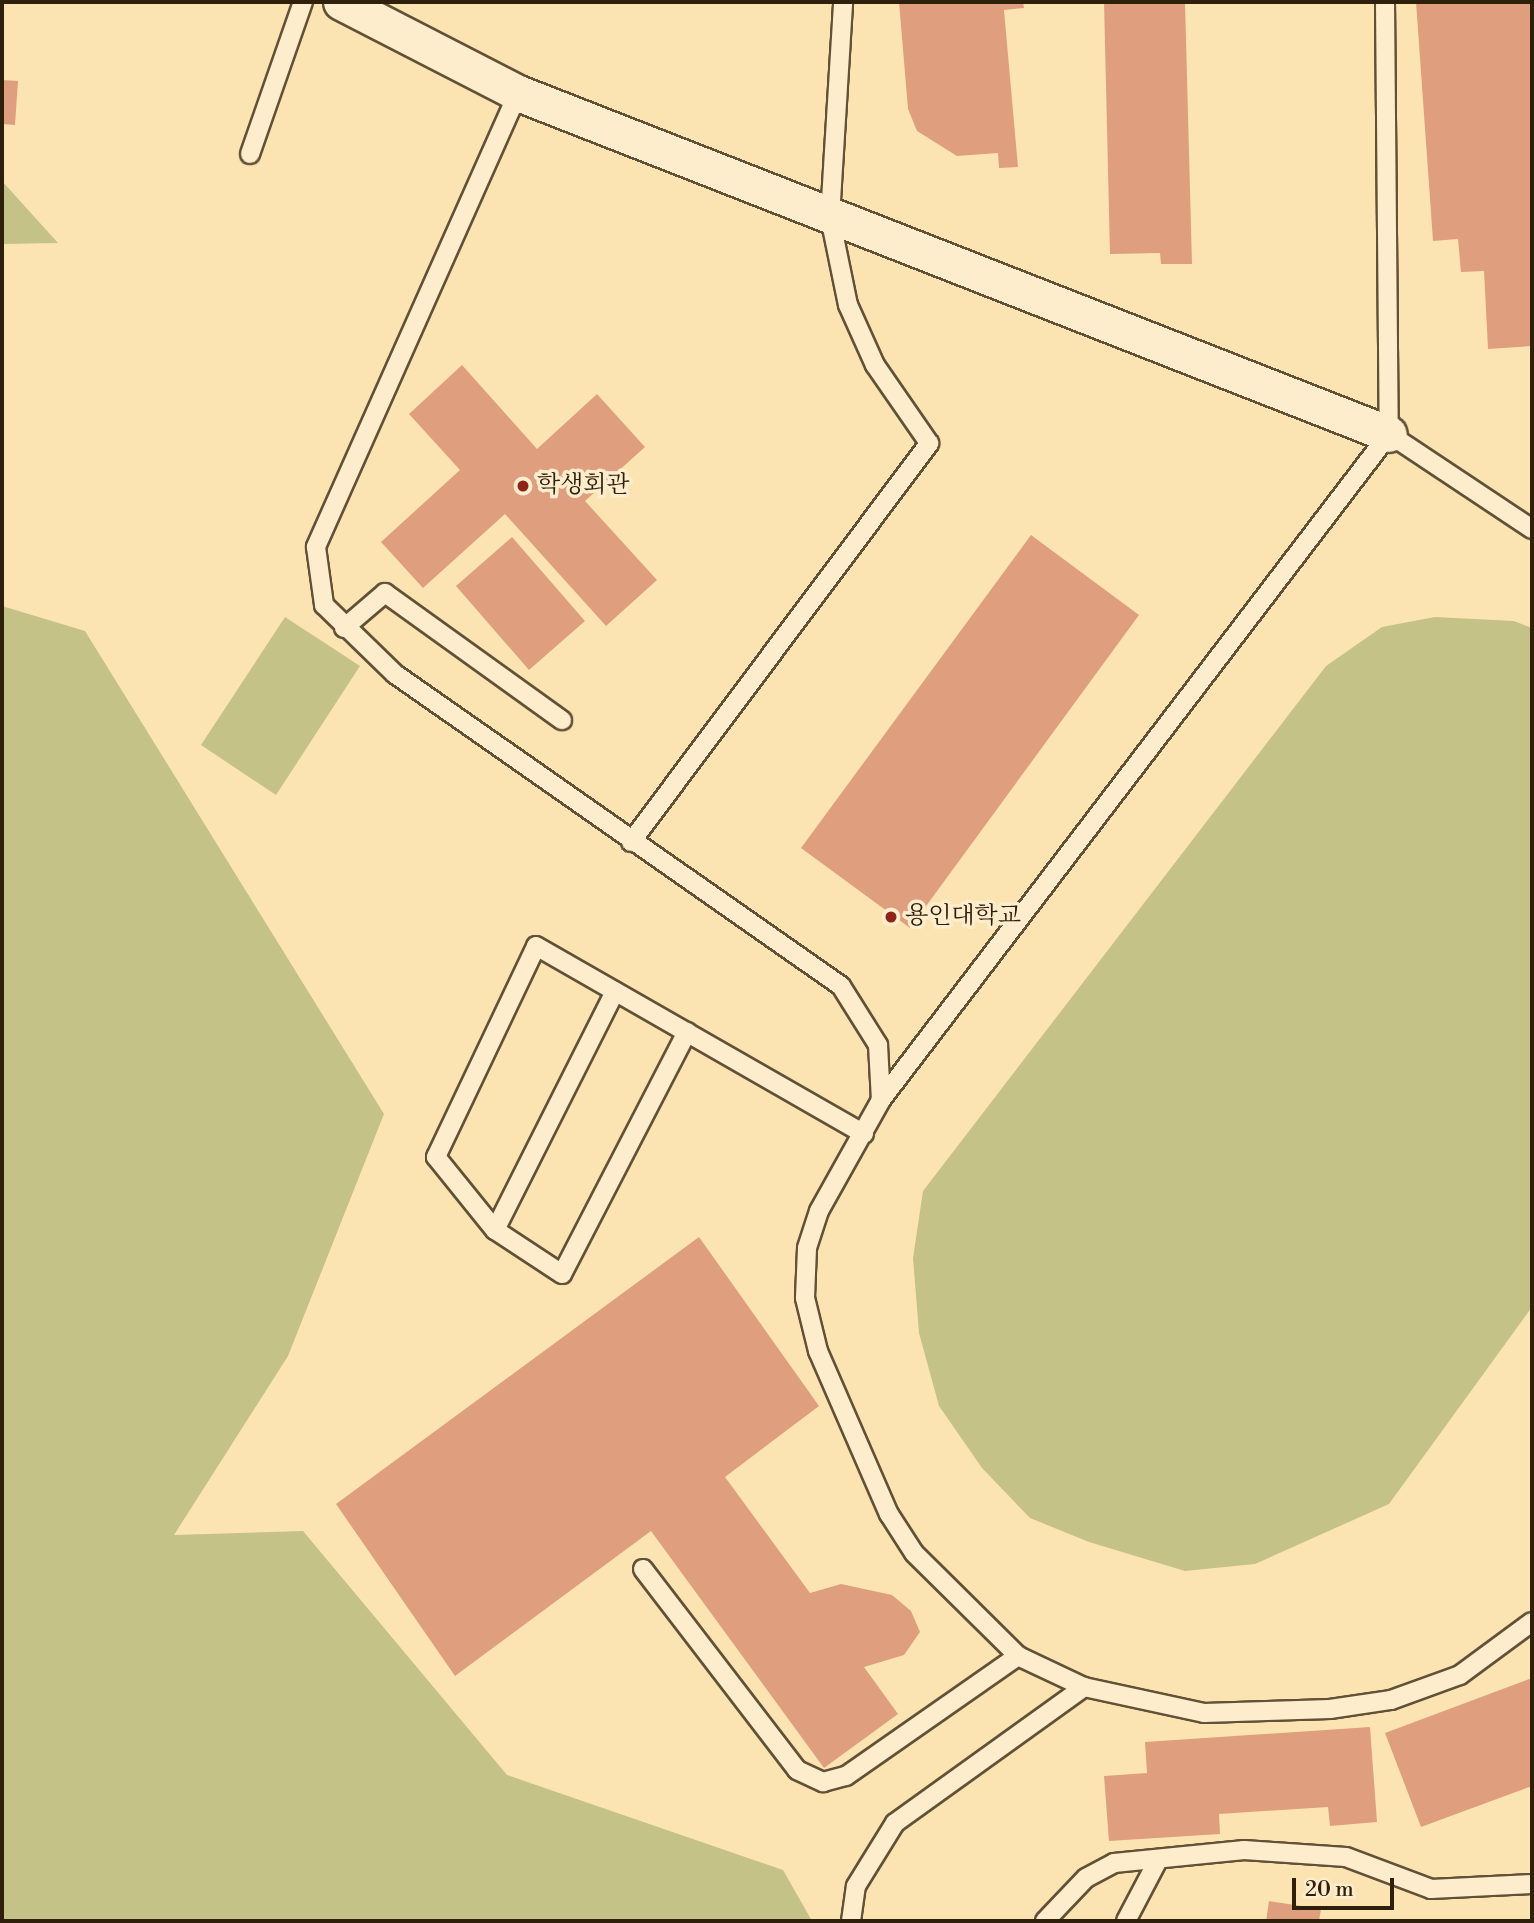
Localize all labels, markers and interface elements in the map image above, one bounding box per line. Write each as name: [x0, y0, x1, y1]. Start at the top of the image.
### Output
place label: 학생회관: [537, 472, 630, 500]
marker: 학생회관: [515, 478, 531, 494]
place label: 용인대학교: [905, 903, 1021, 931]
marker: 용인대학교: [883, 909, 899, 925]
scale bar: [1296, 1864, 1398, 1908]
text: 20 m: [1305, 1877, 1354, 1903]

